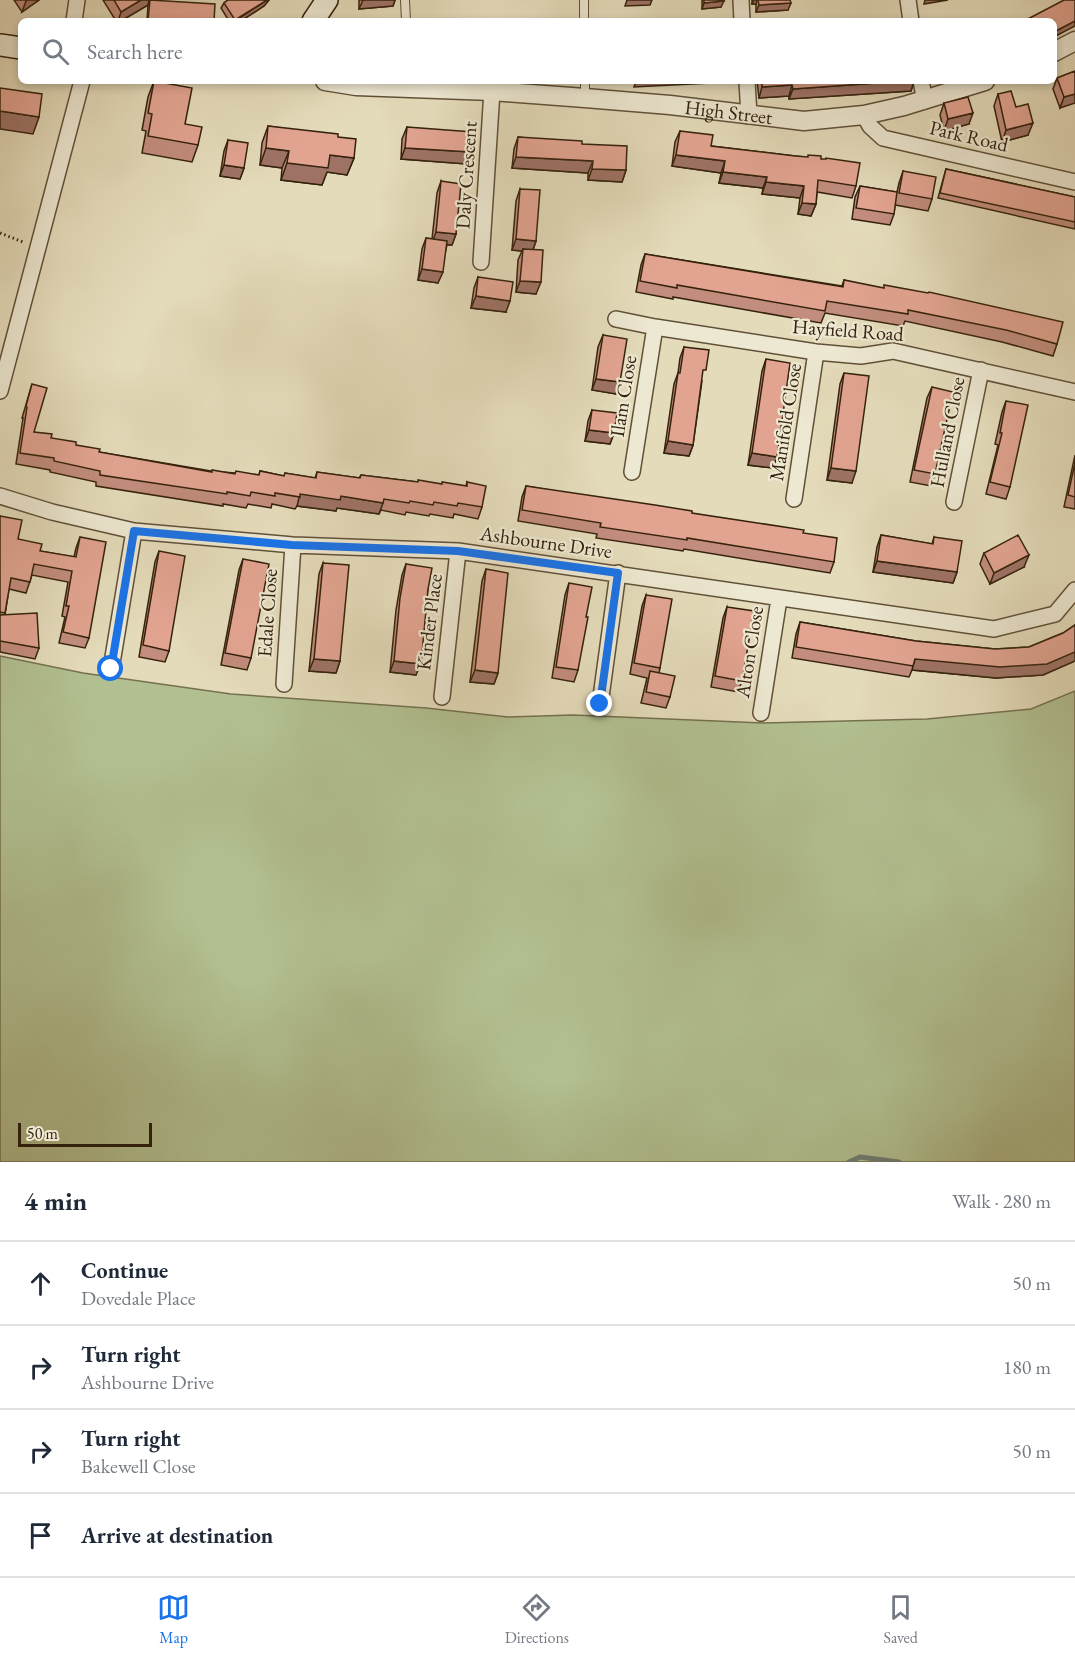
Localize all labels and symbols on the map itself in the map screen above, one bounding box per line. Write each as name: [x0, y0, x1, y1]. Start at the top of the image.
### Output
street label: High Street: [683, 94, 775, 130]
street label: Park Road: [927, 114, 1012, 158]
street label: Daly Crescent: [449, 119, 483, 230]
street label: Hayfield Road: [791, 313, 905, 347]
street label: Ilam Close: [604, 353, 642, 439]
street label: Manifold Close: [763, 361, 807, 483]
street label: Hulland Close: [924, 374, 970, 490]
street label: Ashbourne Drive: [477, 520, 614, 564]
street label: Edale Close: [251, 568, 283, 658]
street label: Kinder Place: [410, 572, 448, 672]
street label: Alton Close: [729, 604, 769, 701]
route start: [97, 655, 123, 681]
route end: [586, 690, 612, 716]
scale bar: [18, 1120, 152, 1148]

